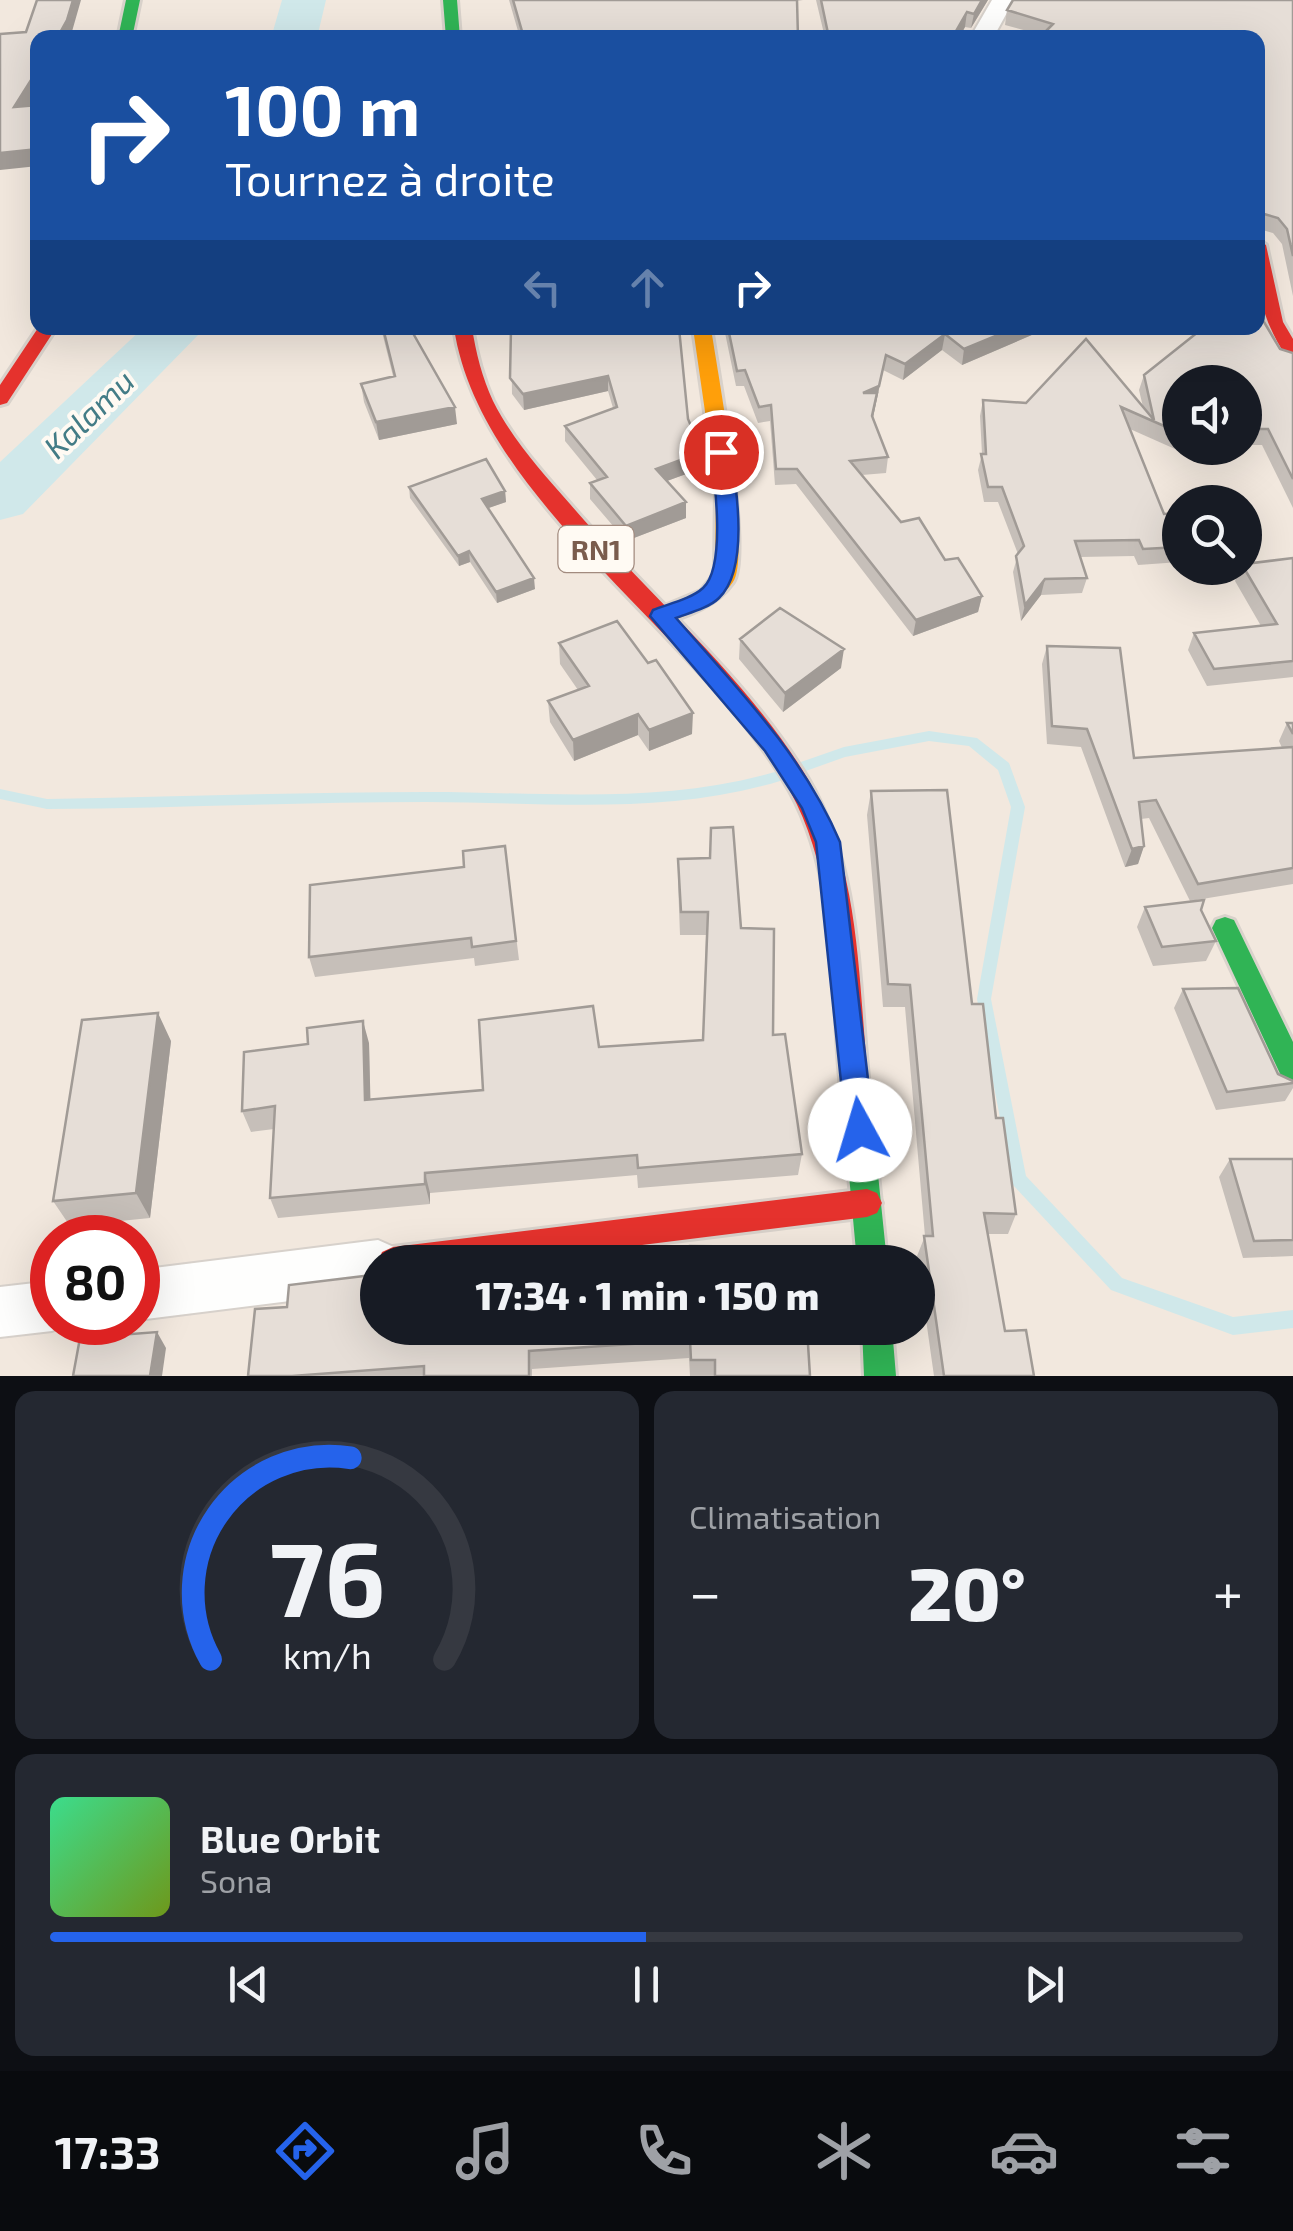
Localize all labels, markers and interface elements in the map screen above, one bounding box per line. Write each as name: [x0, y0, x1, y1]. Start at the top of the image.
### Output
text: 100 m: [225, 66, 420, 150]
icon: right: [60, 70, 190, 200]
text: Tournez à droite: [225, 151, 555, 205]
icon: left: [515, 260, 570, 315]
icon: ahead: [620, 260, 675, 315]
icon: right: [725, 260, 780, 315]
water label: Kalamu: [35, 361, 141, 465]
map controls: [1162, 365, 1262, 585]
button: sound: [1162, 365, 1262, 465]
pin: [679, 410, 764, 495]
icon: arrive: [694, 425, 749, 480]
button: search: [1162, 485, 1262, 585]
road number: RN1: [558, 526, 634, 572]
position arrow: [808, 1078, 912, 1182]
speed limit sign: 80: [30, 1215, 160, 1345]
text: 17:34 · 1 min · 150 m: [476, 1272, 819, 1318]
text: Climatisation: [689, 1497, 881, 1535]
text: 76: [269, 1513, 385, 1638]
text: 20°: [908, 1546, 1026, 1636]
text: −: [689, 1558, 721, 1624]
text: +: [1213, 1558, 1243, 1624]
text: km/h: [283, 1633, 371, 1676]
text: Blue Orbit: [200, 1815, 380, 1861]
text: Sona: [200, 1861, 272, 1899]
icon: previous: [221, 1957, 276, 2012]
icon: pause: [619, 1957, 674, 2012]
icon: next: [1017, 1957, 1072, 2012]
icon: directions: [270, 2116, 340, 2186]
icon: music: [450, 2116, 520, 2186]
icon: phone: [629, 2116, 699, 2186]
icon: climate: [809, 2116, 879, 2186]
icon: car: [989, 2116, 1059, 2186]
icon: filters: [1168, 2116, 1238, 2186]
text: 17:33: [55, 2124, 161, 2178]

